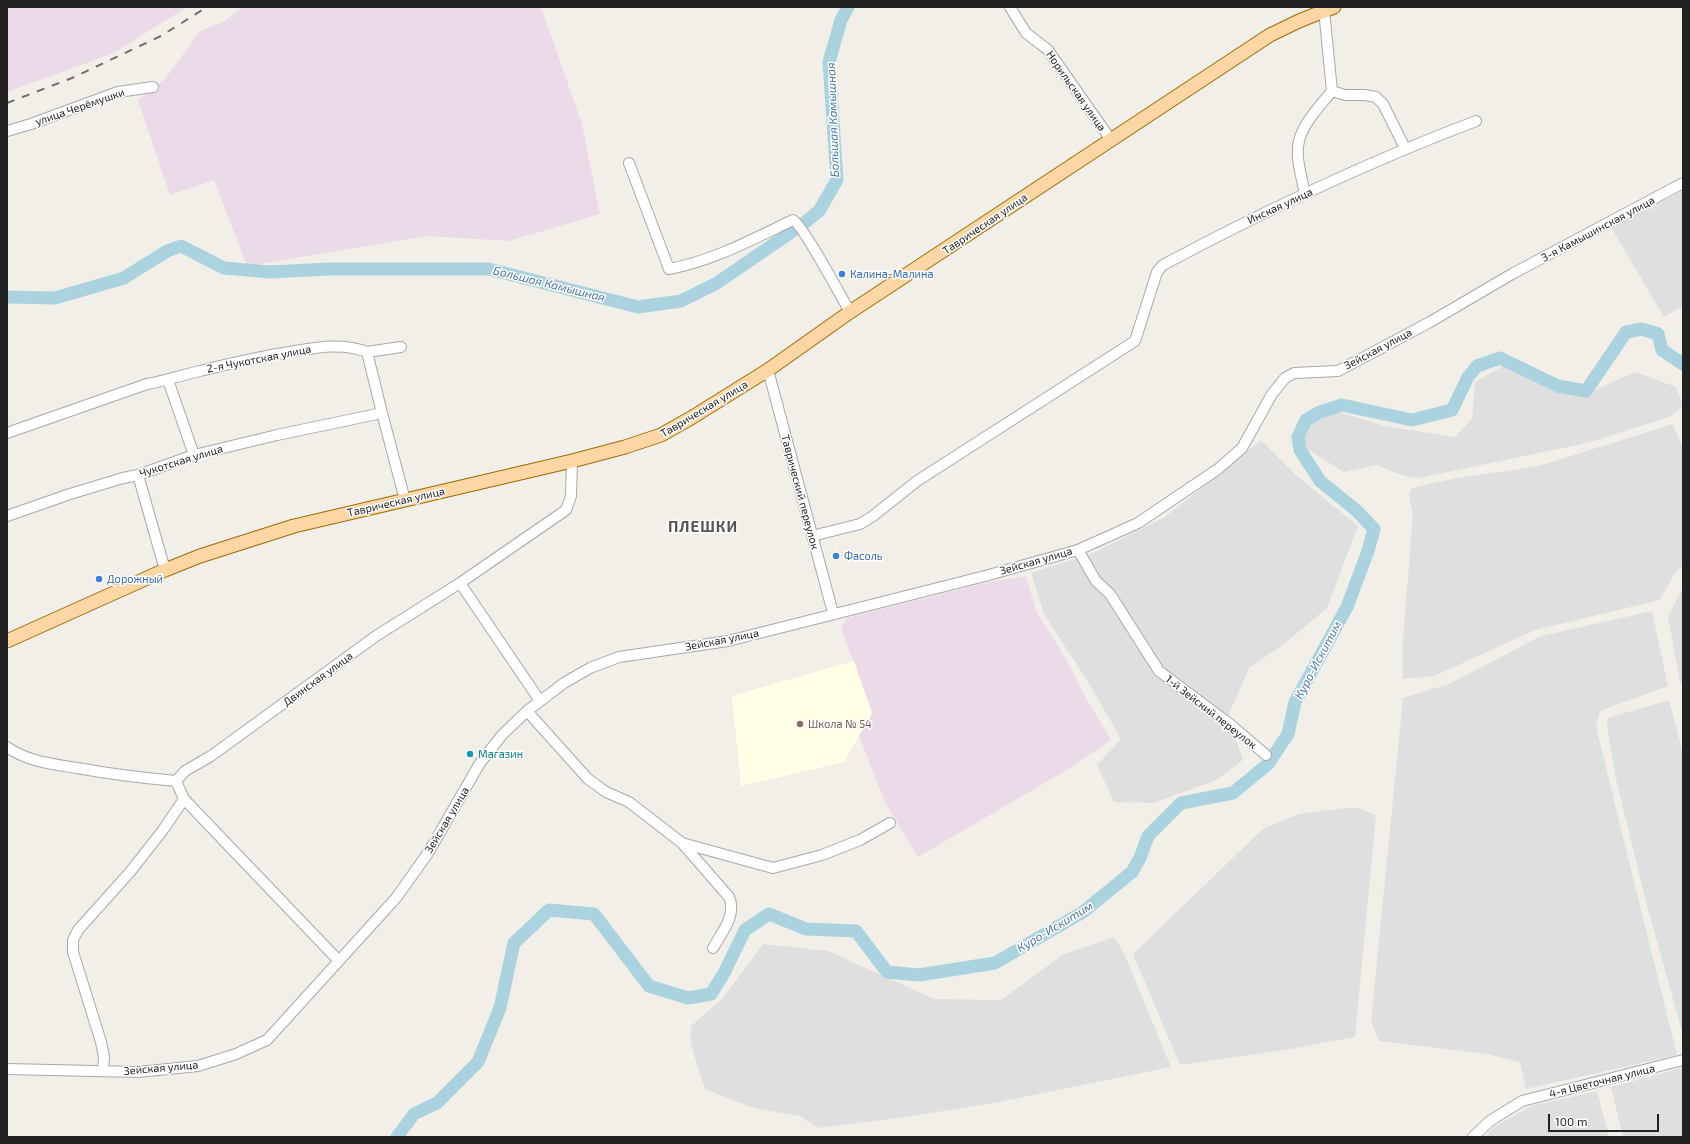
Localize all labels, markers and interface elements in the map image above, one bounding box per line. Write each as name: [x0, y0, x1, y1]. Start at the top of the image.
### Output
street label: Норильская улица: [1043, 48, 1109, 134]
water label: Большая Камышная: [824, 62, 842, 178]
street label: улица Черёмушки: [34, 86, 126, 128]
street label: Инская улица: [1245, 185, 1315, 227]
street label: Таврическая улица: [940, 191, 1030, 257]
street label: 3-я Камышинская улица: [1539, 193, 1657, 265]
water label: Большая Камышная: [491, 263, 607, 305]
place label: Калина-Малина: [850, 267, 934, 281]
marker: Калина-Малина: [837, 269, 847, 279]
street label: Зейская улица: [1342, 326, 1414, 372]
street label: 2-я Чукотская улица: [206, 342, 312, 376]
street label: Таврическая улица: [658, 378, 750, 440]
street label: Таврический переулок: [778, 433, 822, 551]
street label: Чукотская улица: [138, 442, 224, 480]
street label: Таврическая улица: [346, 484, 446, 520]
district label: ПЛЕШКИ: [668, 518, 738, 536]
street label: Зейская улица: [998, 544, 1074, 578]
place label: Фасоль: [844, 549, 882, 563]
marker: Фасоль: [831, 551, 841, 561]
place label: Дорожный: [107, 572, 163, 586]
marker: Дорожный: [94, 574, 104, 584]
water label: Куро-Искитим: [1291, 619, 1345, 701]
street label: Зейская улица: [684, 626, 760, 654]
street label: Двинская улица: [281, 649, 355, 709]
street label: 1-й Зейский переулок: [1163, 672, 1259, 752]
place label: Школа № 54: [808, 717, 872, 731]
marker: Школа № 54: [795, 719, 805, 729]
place label: Магазин: [478, 747, 523, 761]
marker: Магазин: [465, 749, 475, 759]
street label: Зейская улица: [422, 784, 472, 856]
water label: Куро-Искитим: [1014, 899, 1096, 955]
street label: Зейская улица: [123, 1058, 199, 1078]
street label: 4-я Цветочная улица: [1548, 1061, 1656, 1101]
scale bar: [1550, 1106, 1661, 1132]
text: 100 m: [1555, 1114, 1587, 1128]

